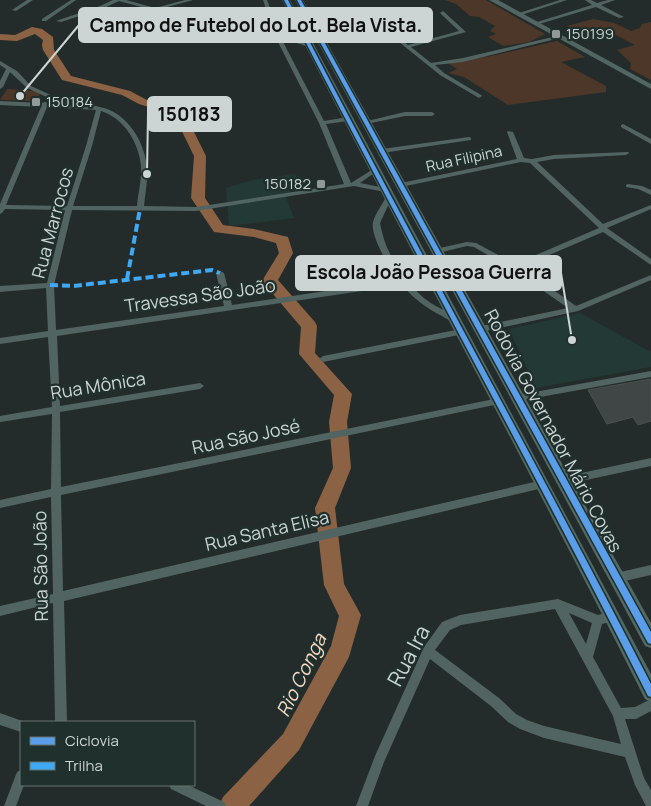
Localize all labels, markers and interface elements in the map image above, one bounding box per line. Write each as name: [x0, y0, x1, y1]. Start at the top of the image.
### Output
callout: Campo de Futebol do Lot. Bela Vista.: [79, 8, 432, 42]
text: Campo de Futebol do Lot. Bela Vista.: [90, 12, 422, 38]
place label: 150199: [566, 23, 614, 44]
marker: 150199: [550, 28, 562, 40]
place label: 150184: [46, 91, 93, 112]
marker: 150184: [30, 96, 42, 108]
callout: 150183: [148, 97, 231, 131]
text: 150183: [158, 101, 220, 127]
street label: Rua Filipina: [424, 140, 504, 177]
street label: Rua Marrocos: [26, 165, 78, 281]
place label: 150182: [264, 173, 311, 194]
marker: 150182: [315, 178, 327, 190]
callout: Escola João Pessoa Guerra: [296, 256, 561, 290]
text: Escola João Pessoa Guerra: [306, 259, 552, 285]
street label: Travessa São João: [123, 273, 277, 317]
street label: Rodovia Governador Mário Covas: [479, 305, 628, 556]
street label: Rua Mônica: [48, 366, 147, 404]
street label: Rua São José: [190, 413, 302, 459]
street label: Rua Santa Elisa: [203, 504, 331, 556]
street label: Rua São João: [27, 511, 53, 622]
street label: Rua Ira: [380, 620, 436, 691]
water label: Rio Conga: [270, 628, 333, 721]
legend: [20, 721, 195, 786]
text: Ciclovia: [65, 730, 119, 751]
text: Trilha: [65, 755, 103, 776]

